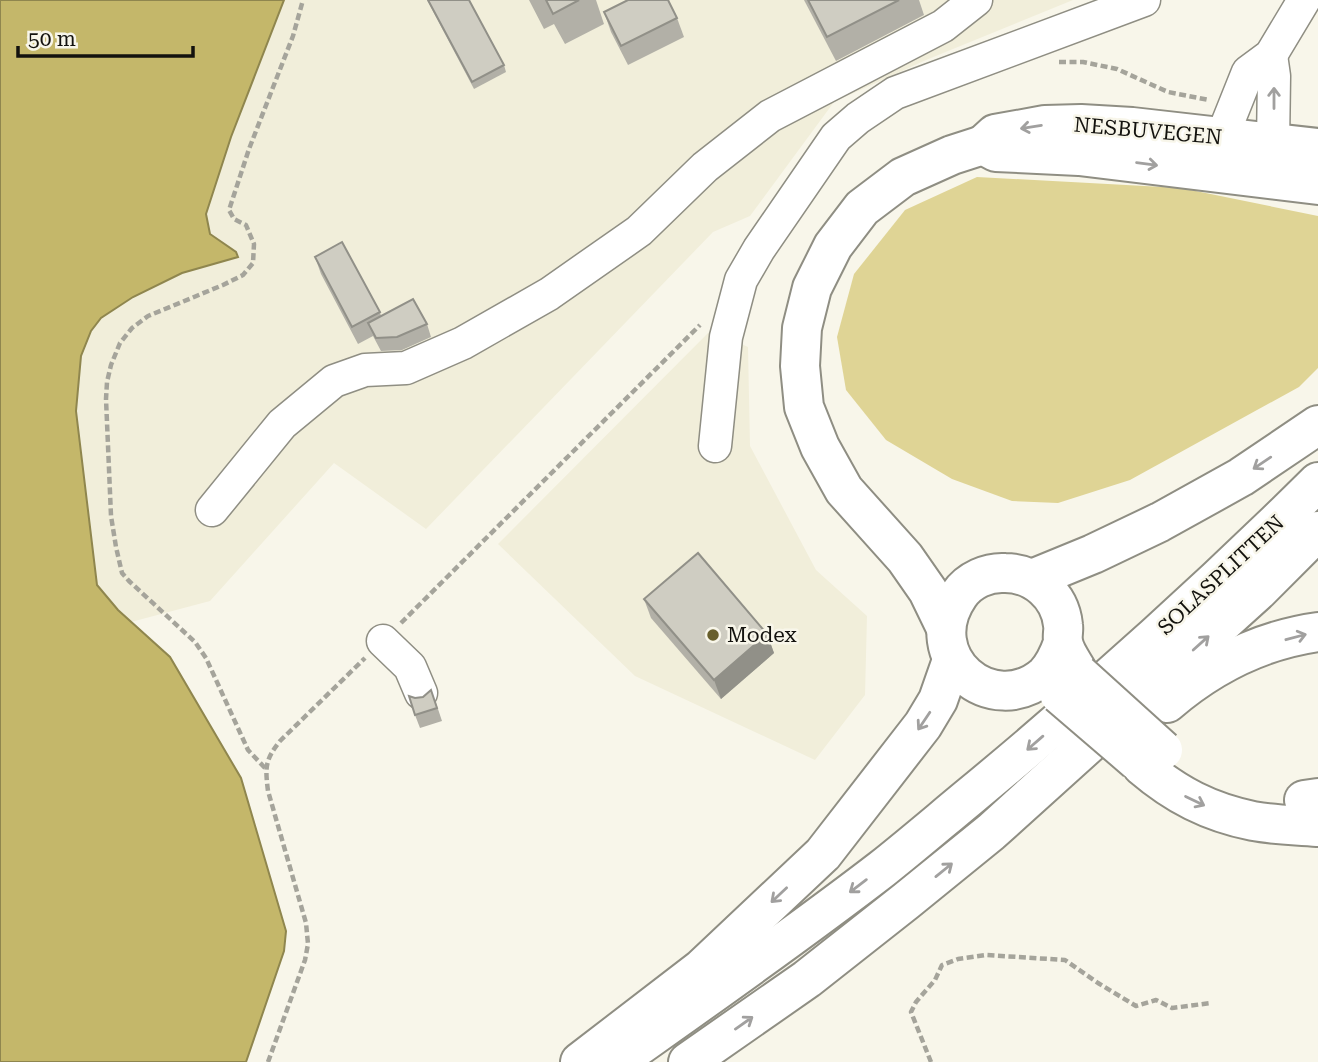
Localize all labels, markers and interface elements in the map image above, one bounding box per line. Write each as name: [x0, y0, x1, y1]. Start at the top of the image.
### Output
scale bar: [18, 14, 192, 58]
text: 50 m: [28, 27, 76, 51]
one-way arrow: [1267, 87, 1281, 110]
street label: NESBUVEGEN: [1073, 113, 1223, 149]
one-way arrow: [1020, 121, 1043, 134]
one-way arrow: [1135, 157, 1157, 170]
one-way arrow: [1252, 456, 1272, 470]
street label: SOLASPLITTEN: [1153, 510, 1289, 640]
place label: Modex: [727, 623, 797, 647]
marker: Modex: [705, 627, 721, 643]
one-way arrow: [1284, 630, 1306, 643]
one-way arrow: [1192, 635, 1210, 651]
one-way arrow: [917, 711, 931, 731]
one-way arrow: [1026, 735, 1044, 751]
one-way arrow: [1184, 795, 1205, 808]
one-way arrow: [935, 863, 953, 878]
one-way arrow: [849, 879, 868, 893]
one-way arrow: [771, 887, 788, 904]
one-way arrow: [734, 1016, 753, 1030]

